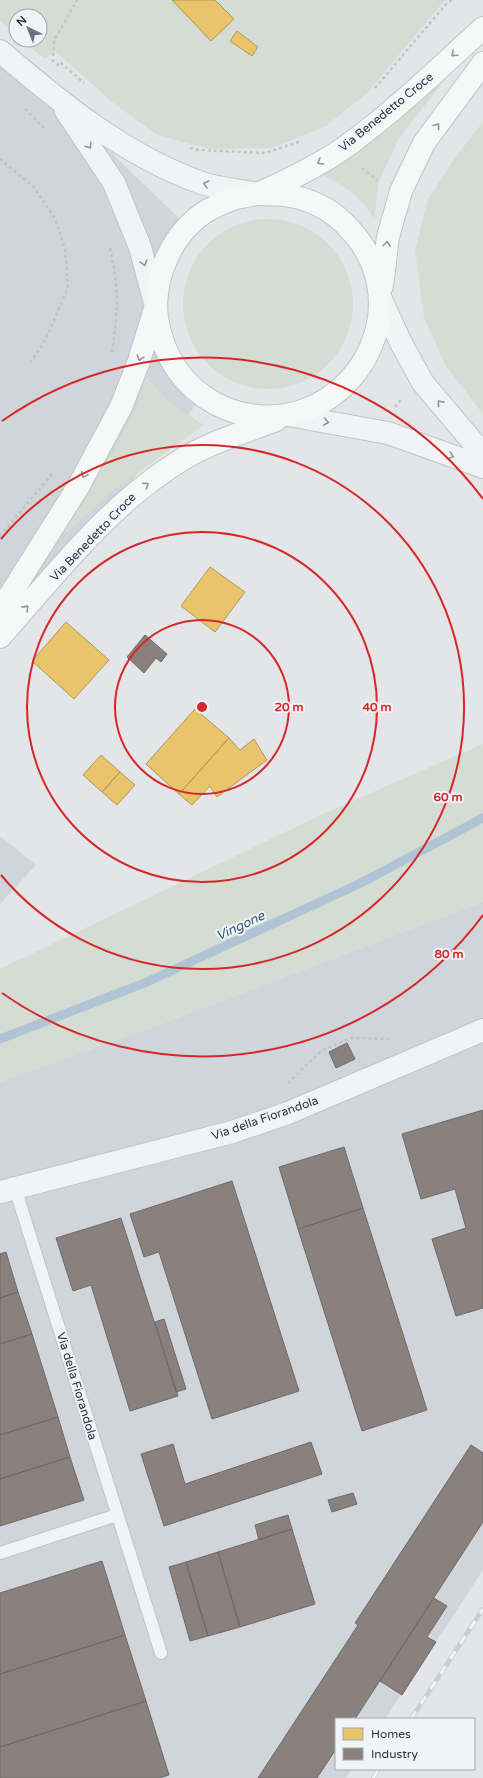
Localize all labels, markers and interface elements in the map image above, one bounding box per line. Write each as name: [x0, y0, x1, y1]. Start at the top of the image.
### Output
north arrow: [8, 8, 48, 48]
text: N: [14, 13, 29, 29]
one-way arrow: [451, 50, 459, 57]
street label: Via Benedetto Croce: [336, 70, 436, 154]
one-way arrow: [432, 123, 439, 130]
one-way arrow: [84, 142, 92, 149]
one-way arrow: [317, 157, 324, 164]
one-way arrow: [203, 180, 210, 189]
one-way arrow: [382, 241, 391, 247]
one-way arrow: [139, 259, 148, 266]
one-way arrow: [136, 354, 144, 361]
one-way arrow: [437, 400, 444, 407]
one-way arrow: [323, 418, 329, 426]
one-way arrow: [448, 451, 455, 459]
one-way arrow: [82, 471, 89, 478]
one-way arrow: [142, 483, 149, 490]
street label: Via Benedetto Croce: [47, 490, 139, 584]
one-way arrow: [21, 605, 28, 612]
centre of rings: [195, 700, 209, 714]
text: 20 m: [274, 700, 304, 714]
text: 40 m: [362, 700, 392, 714]
text: 60 m: [433, 790, 463, 804]
water label: Vingone: [214, 908, 268, 944]
text: 80 m: [434, 947, 464, 961]
street label: Via della Fiorandola: [210, 1093, 320, 1143]
street label: Via della Fiorandola: [54, 1330, 100, 1442]
legend: [335, 1718, 475, 1770]
text: Homes: [371, 1727, 411, 1741]
text: Industry: [371, 1747, 418, 1761]

